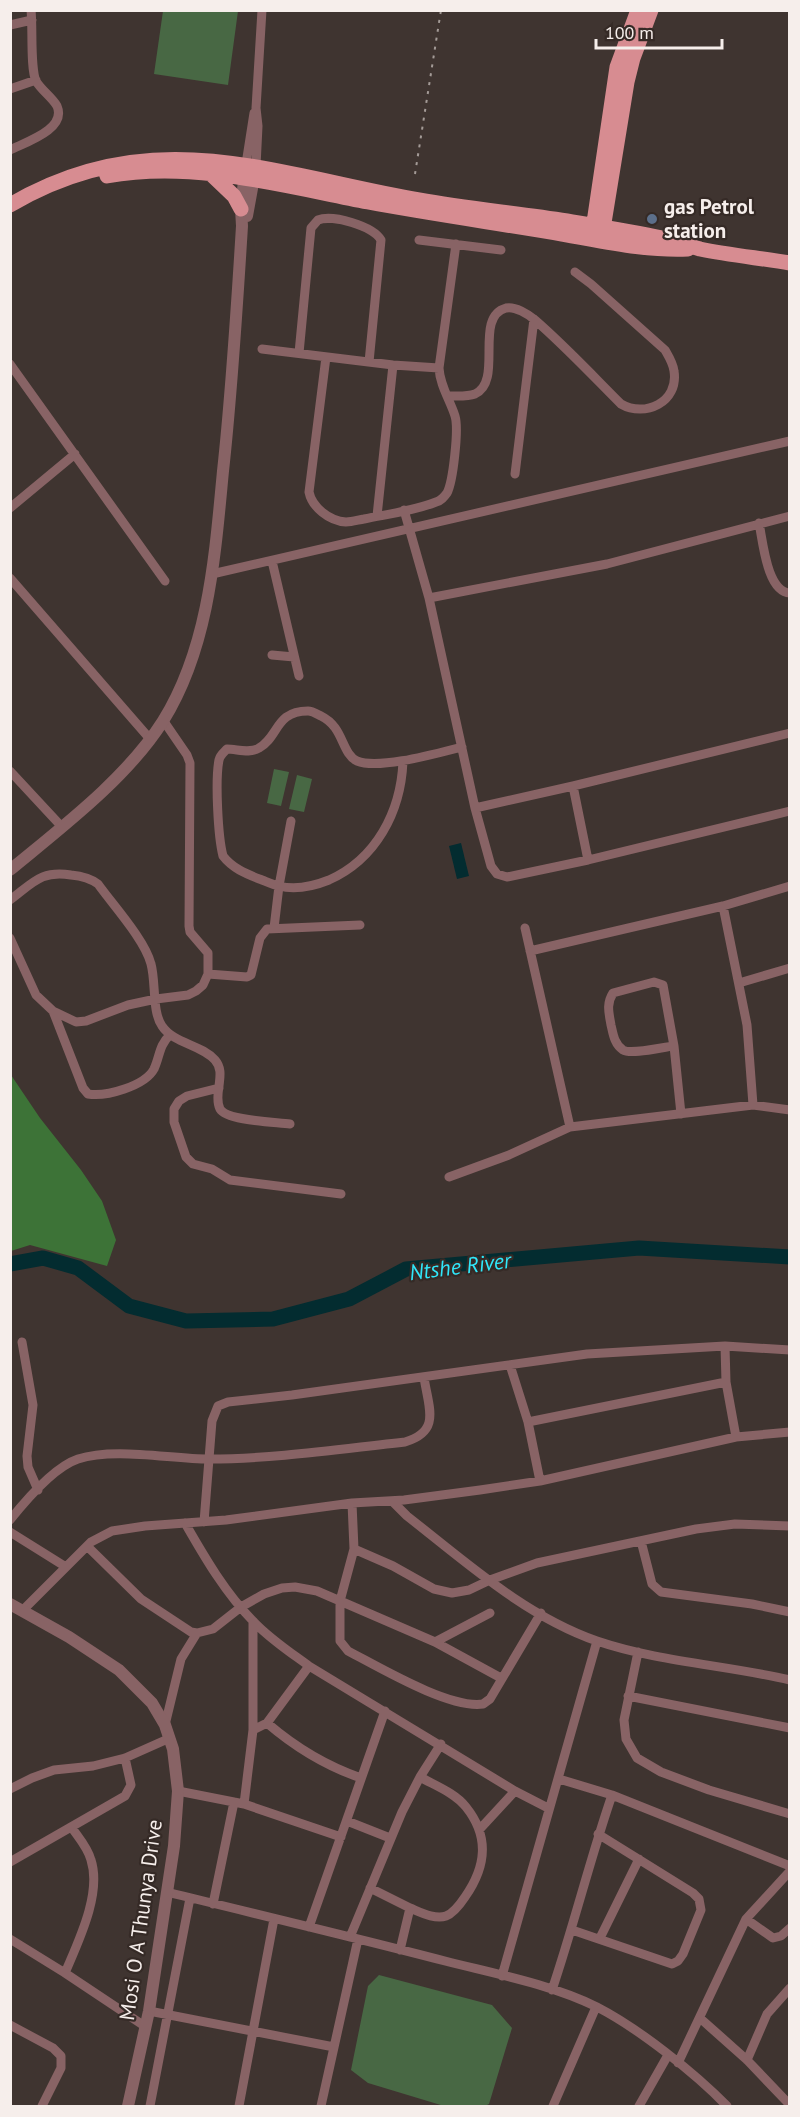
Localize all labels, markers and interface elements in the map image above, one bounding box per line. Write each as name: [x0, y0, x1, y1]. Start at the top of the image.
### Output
scale bar: [596, 12, 722, 50]
text: 100 m: [605, 21, 654, 44]
place label: gas Petrol station: [664, 193, 755, 244]
marker: gas Petrol station: [645, 212, 659, 226]
water label: Ntshe River: [408, 1246, 514, 1286]
street label: Mosi O A Thunya Drive: [113, 1818, 168, 2022]

